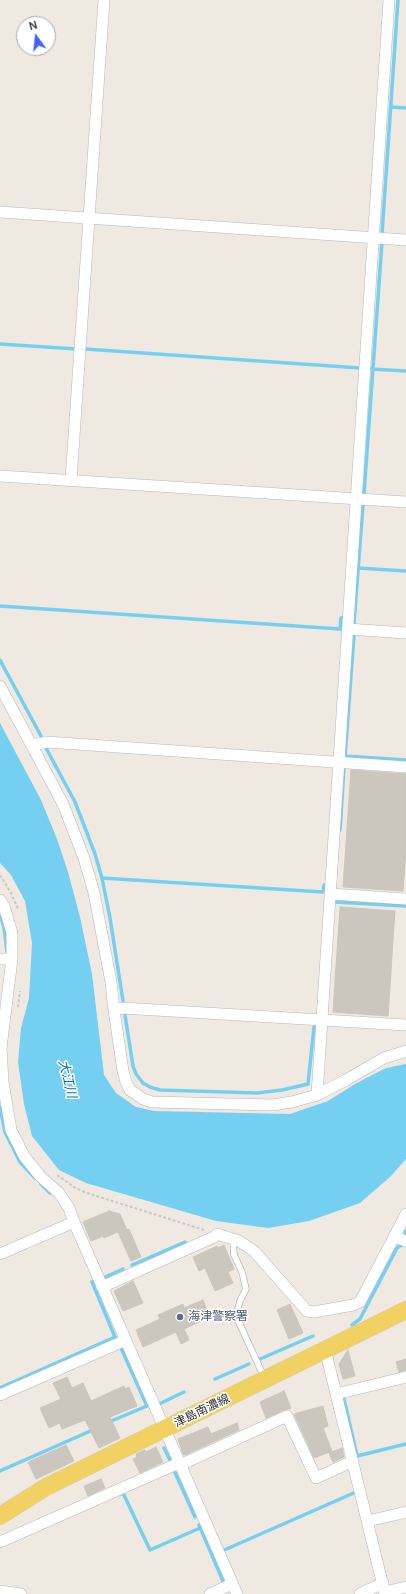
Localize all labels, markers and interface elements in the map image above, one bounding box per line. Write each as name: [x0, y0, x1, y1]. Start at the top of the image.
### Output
north arrow: [16, 16, 56, 56]
text: N: [27, 17, 39, 33]
water label: 大江川: [55, 1058, 79, 1100]
place label: 海津警察署: [188, 1310, 248, 1324]
marker: 海津警察署: [175, 1312, 185, 1322]
street label: 津島南濃線: [172, 1391, 232, 1431]

